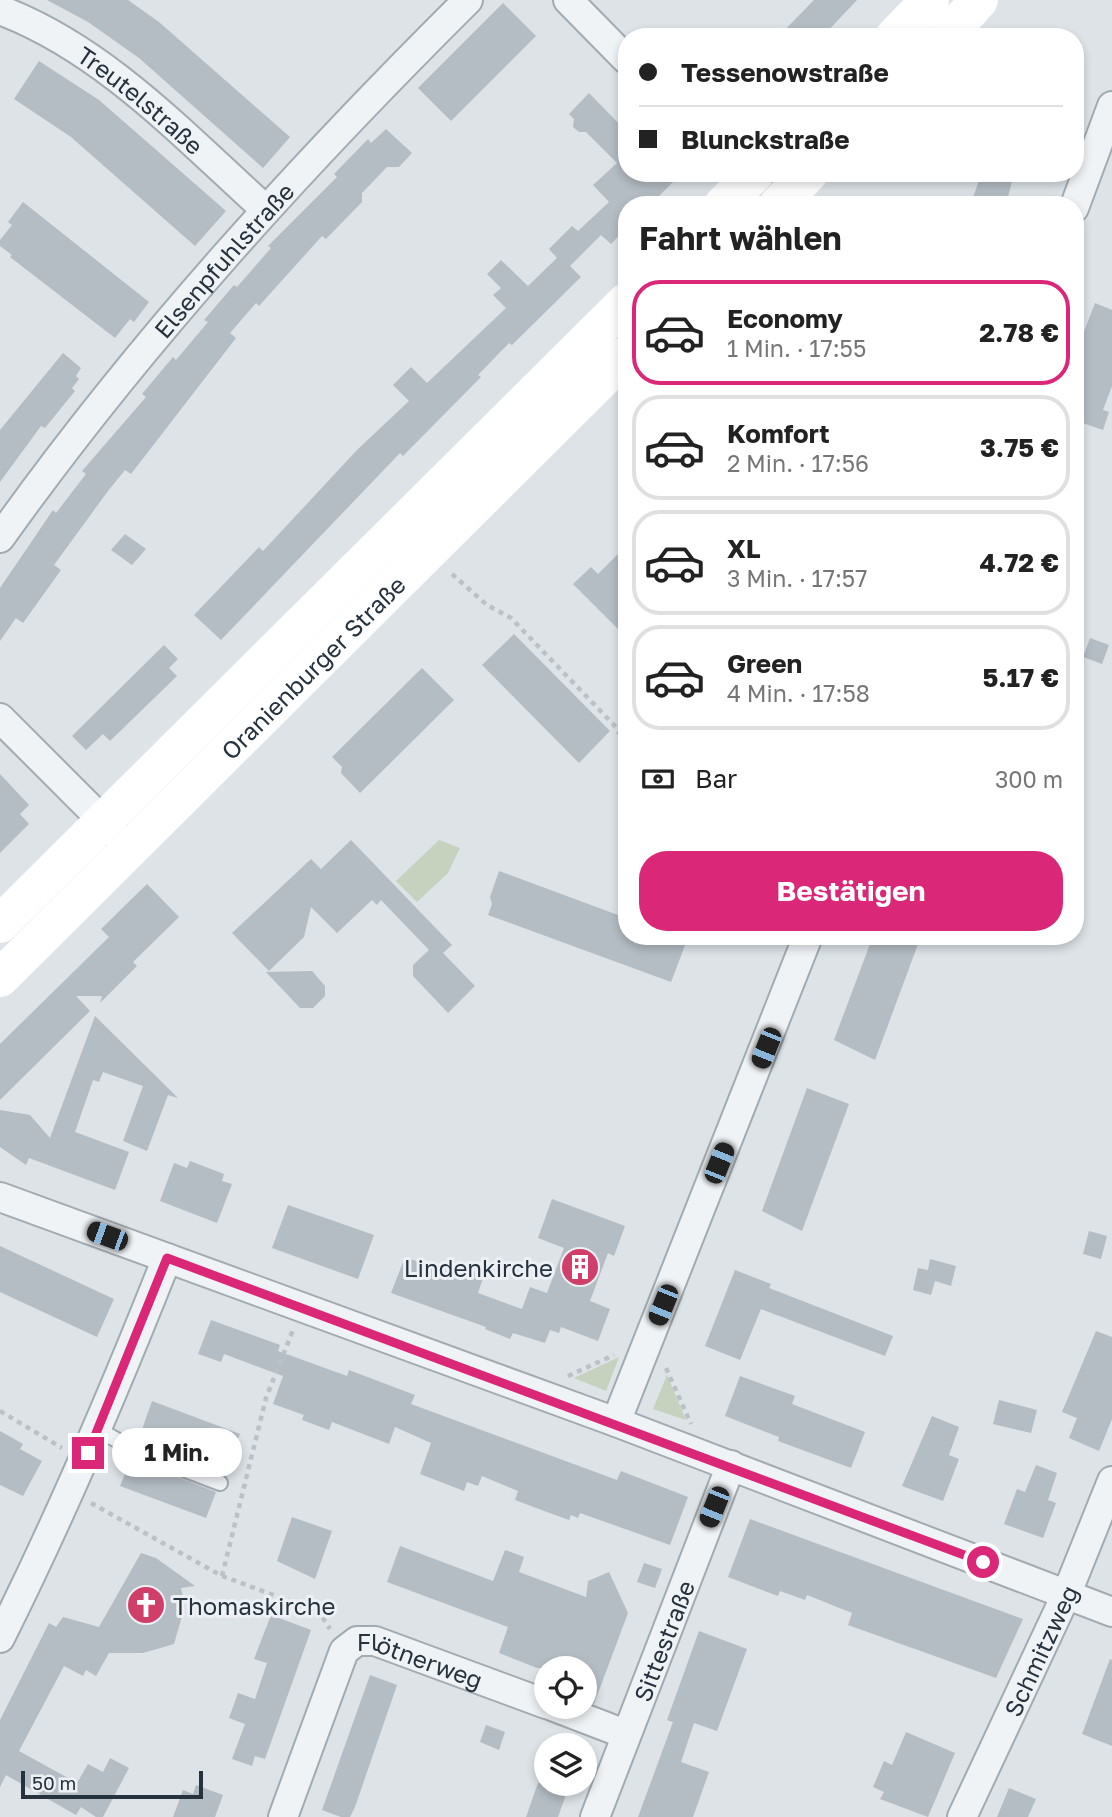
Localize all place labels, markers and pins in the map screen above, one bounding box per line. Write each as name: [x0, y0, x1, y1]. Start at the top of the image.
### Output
building icon: Lindenkirche: [559, 1246, 601, 1288]
place label: Lindenkirche: [404, 1253, 553, 1282]
church icon: Thomaskirche: [125, 1584, 167, 1626]
place label: Thomaskirche: [173, 1591, 335, 1620]

